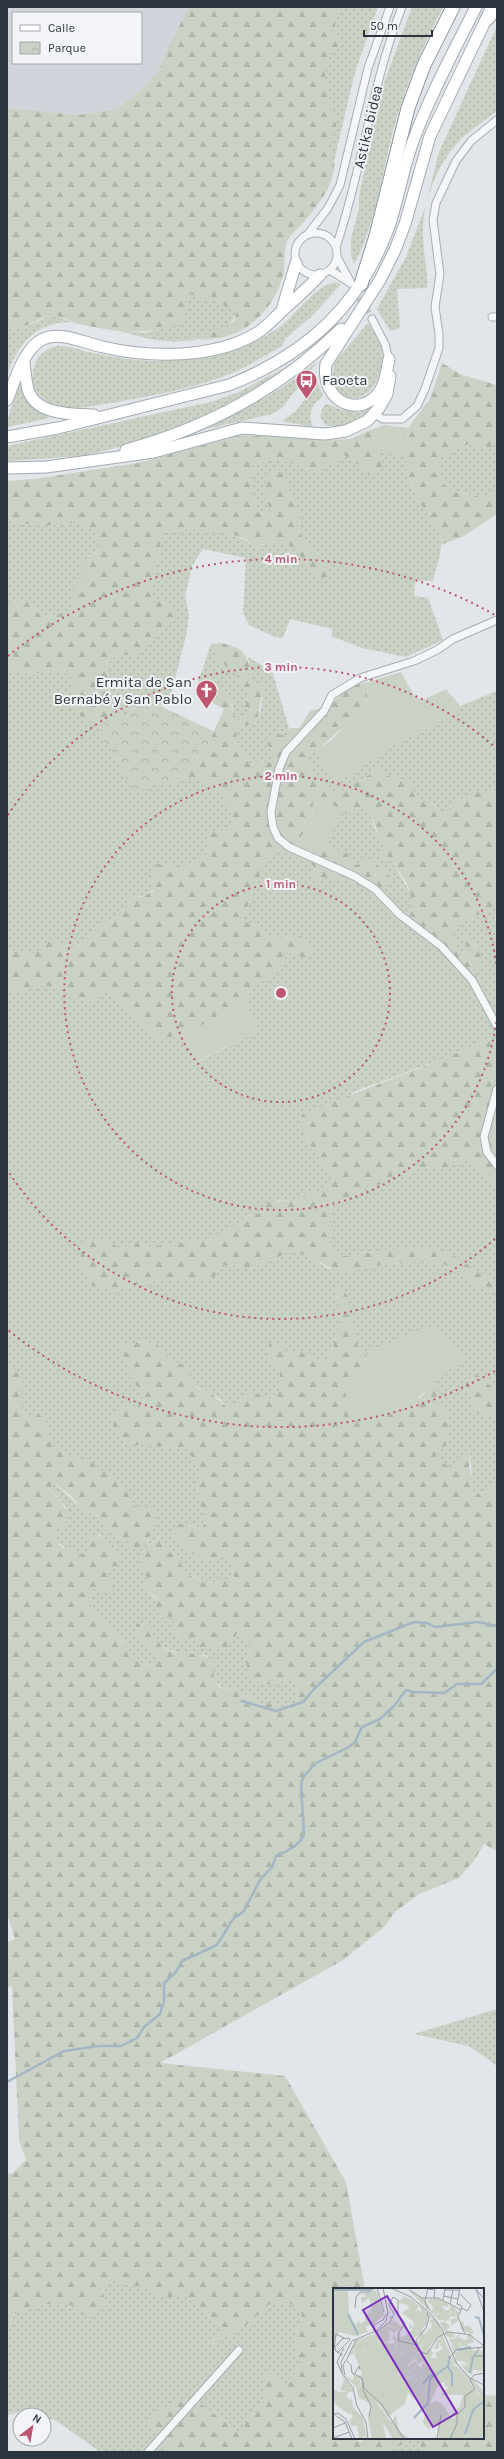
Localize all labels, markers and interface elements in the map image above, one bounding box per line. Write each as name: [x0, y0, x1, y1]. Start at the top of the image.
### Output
legend: [12, 12, 142, 64]
scale bar: [364, 12, 432, 38]
text: 50 m: [370, 19, 398, 33]
text: Calle: [48, 21, 75, 35]
text: Parque: [48, 41, 86, 55]
street label: Astika bidea: [350, 84, 386, 170]
bus stop icon: Faoeta: [293, 367, 319, 400]
place label: Faoeta: [322, 371, 368, 389]
text: 4 min: [265, 552, 297, 566]
text: 3 min: [264, 660, 298, 674]
place label: Ermita de San Bernabé y San Pablo: [54, 673, 192, 708]
church icon: Ermita de San Bernabé y San Pablo: [194, 678, 220, 711]
text: 2 min: [264, 769, 298, 783]
text: 1 min: [266, 877, 296, 891]
centre of rings: [274, 986, 288, 1000]
inset map: [333, 2288, 484, 2439]
north arrow: [12, 2407, 52, 2447]
text: N: [30, 2411, 44, 2426]

